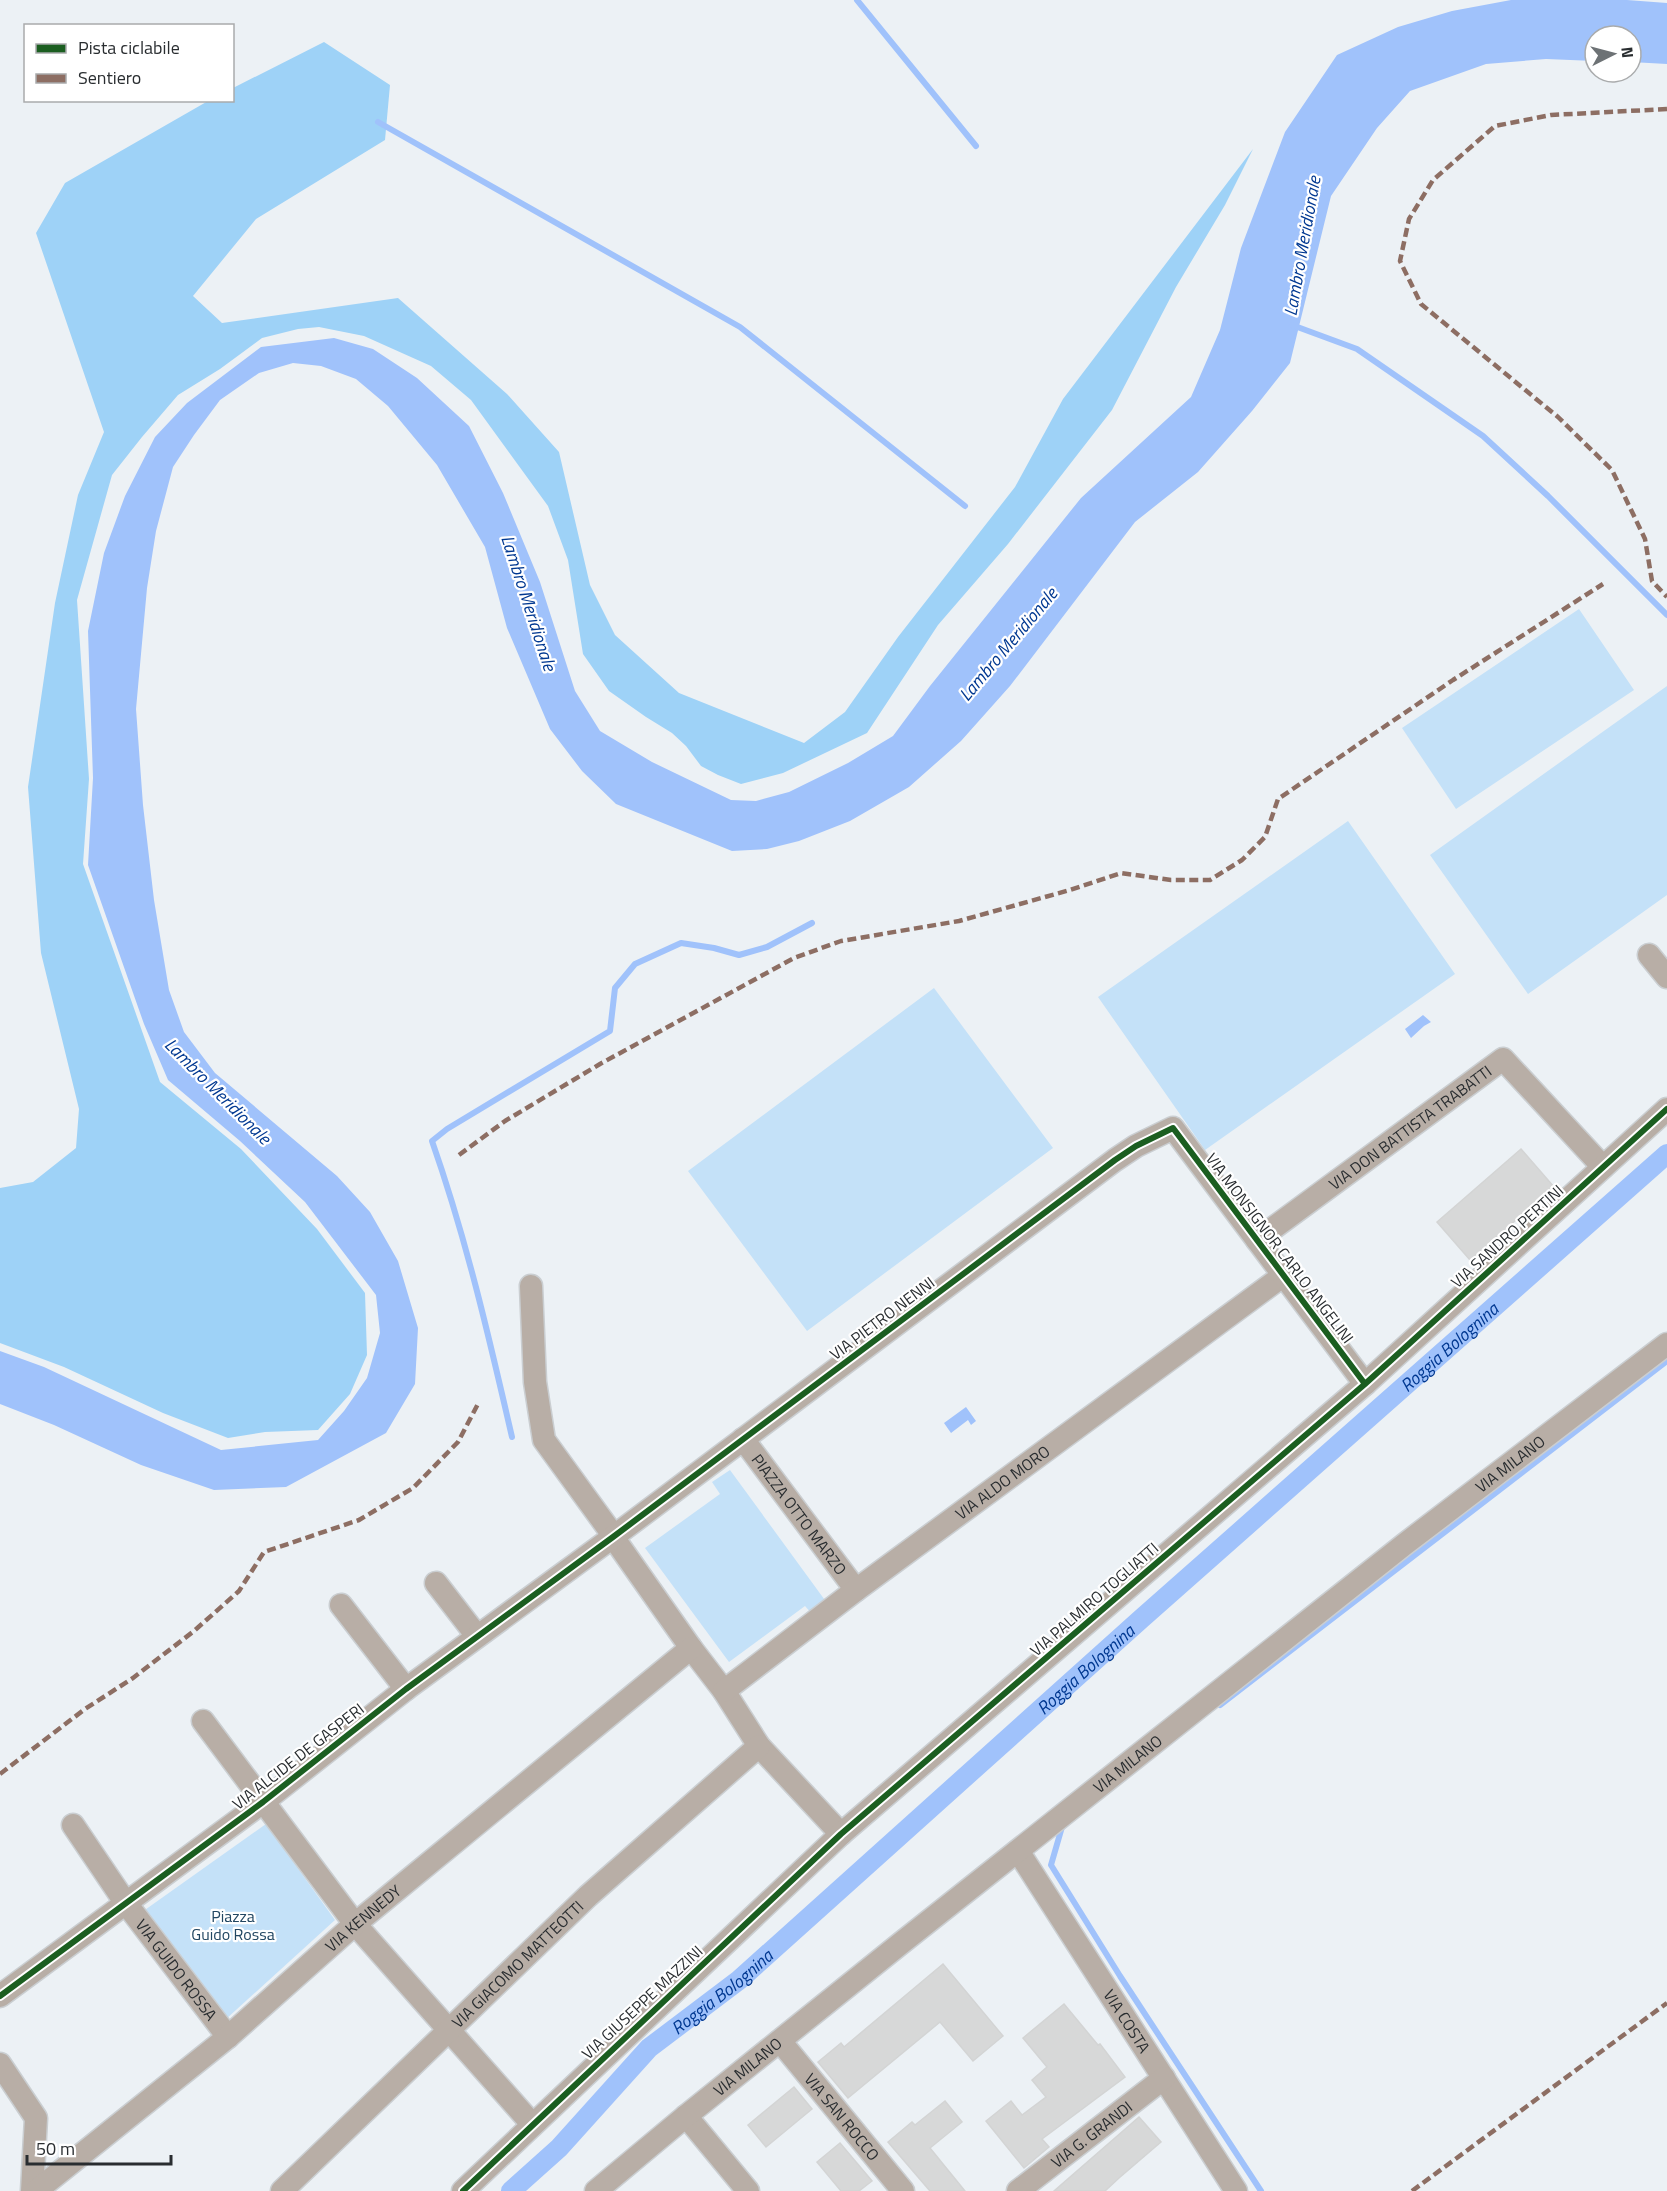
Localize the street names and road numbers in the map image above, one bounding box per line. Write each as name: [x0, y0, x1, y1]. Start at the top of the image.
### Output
street label: VIA DON BATTISTA TRABATTI: [1323, 1059, 1497, 1196]
street label: VIA MONSIGNOR CARLO ANGELINI: [1200, 1148, 1360, 1348]
street label: VIA SANDRO PERTINI: [1445, 1179, 1569, 1293]
street label: VIA PIETRO NENNI: [824, 1270, 940, 1366]
street label: VIA MILANO: [1470, 1429, 1550, 1498]
street label: VIA ALDO MORO: [950, 1439, 1055, 1525]
street label: PIAZZA OTTO MARZO: [746, 1449, 853, 1580]
street label: VIA PALMIRO TOGLIATTI: [1024, 1536, 1164, 1662]
street label: VIA ALCIDE DE GASPERI: [227, 1697, 369, 1815]
street label: VIA MILANO: [1088, 1729, 1167, 1799]
street label: VIA KENNEDY: [320, 1879, 407, 1957]
street label: VIA GIACOMO MATTEOTTI: [446, 1895, 589, 2033]
street label: VIA GUIDO ROSSA: [130, 1914, 223, 2026]
street label: VIA GIUSEPPE MAZZINI: [576, 1939, 708, 2065]
street label: VIA COSTA: [1098, 1985, 1157, 2058]
street label: VIA MILANO: [708, 2031, 787, 2102]
street label: VIA SAN ROCCO: [799, 2068, 885, 2166]
street label: VIA G. GRANDI: [1046, 2095, 1137, 2173]

